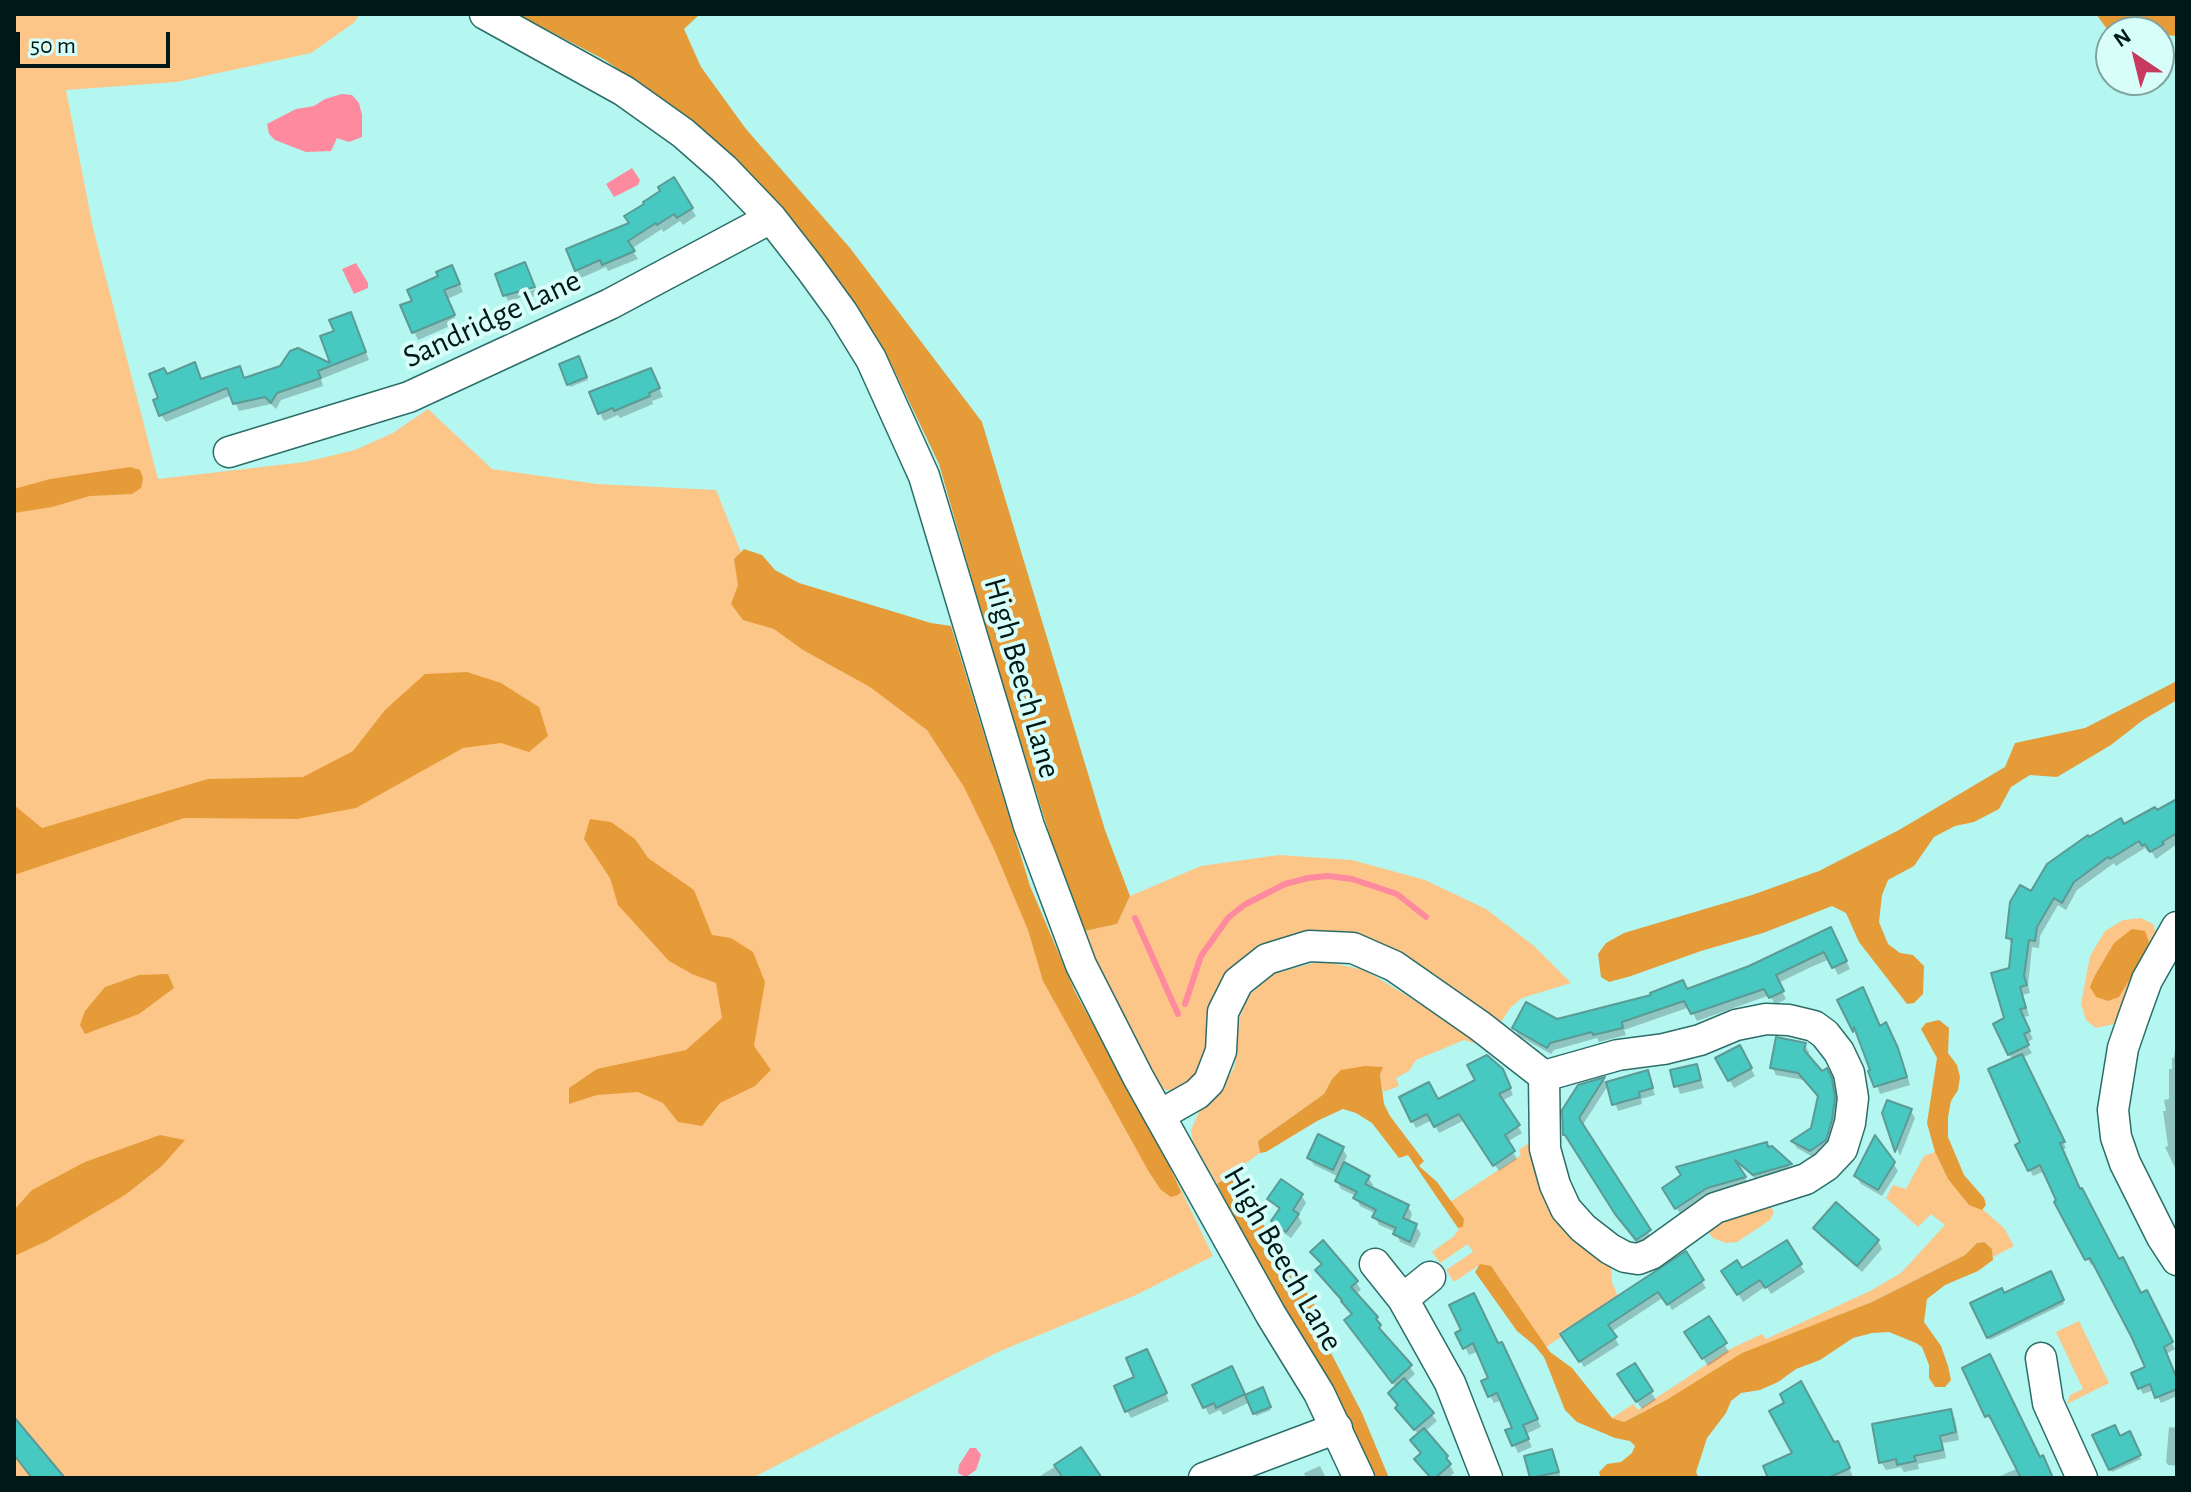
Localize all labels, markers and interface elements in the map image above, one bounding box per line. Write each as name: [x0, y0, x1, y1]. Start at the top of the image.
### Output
scale bar: [20, 16, 174, 66]
north arrow: [2095, 16, 2175, 96]
text: N: [2110, 25, 2135, 51]
text: 50 m: [30, 34, 76, 58]
street label: Sandridge Lane: [397, 261, 587, 377]
street label: High Beech Lane: [975, 573, 1069, 783]
street label: High Beech Lane: [1215, 1160, 1351, 1358]

